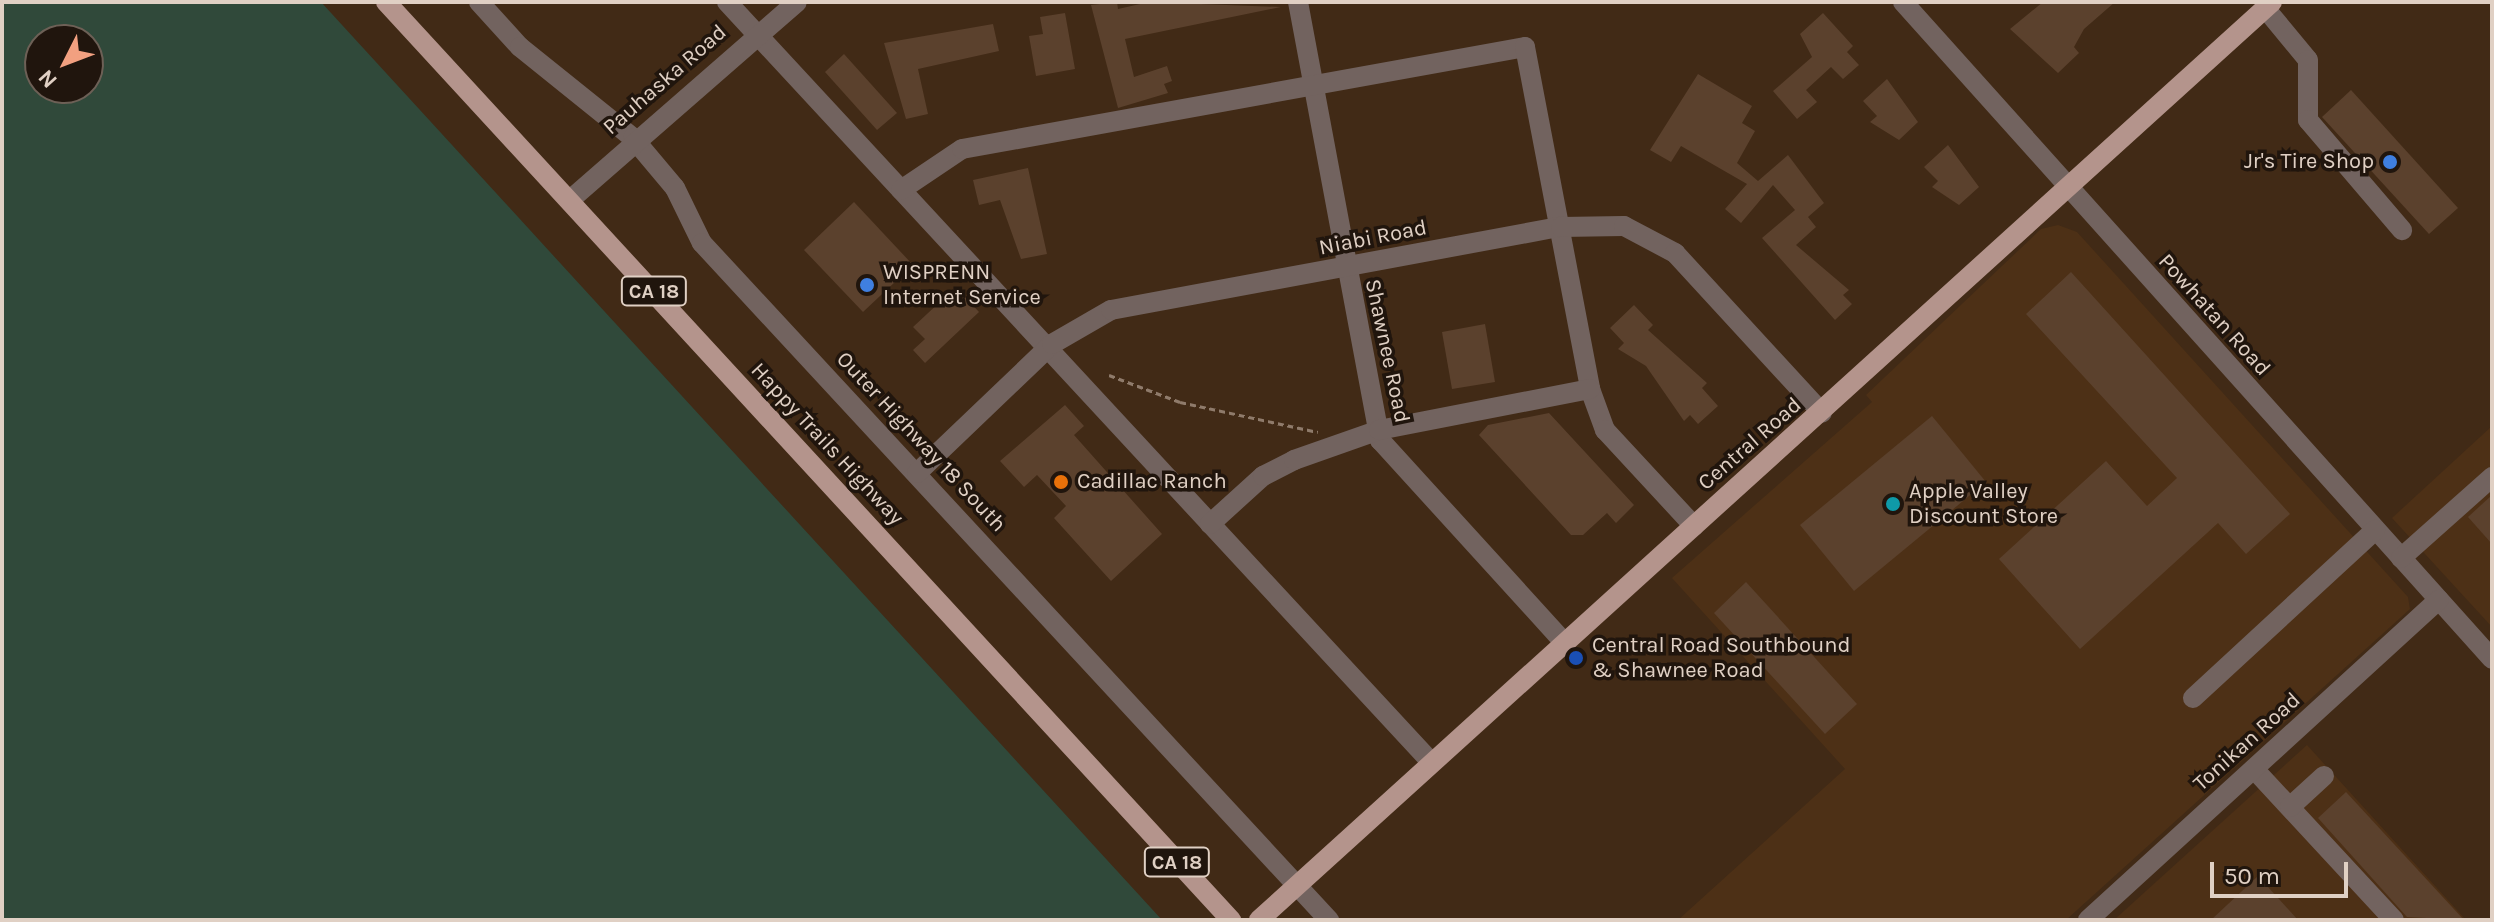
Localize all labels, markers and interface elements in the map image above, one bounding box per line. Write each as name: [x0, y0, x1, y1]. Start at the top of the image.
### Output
street label: Pauhaska Road: [598, 19, 732, 141]
north arrow: [24, 24, 104, 104]
text: N: [33, 64, 63, 93]
place label: Jr's Tire Shop: [2244, 149, 2374, 175]
marker: Jr's Tire Shop: [2381, 153, 2399, 171]
street label: Niabi Road: [1317, 215, 1429, 261]
street label: Powhatan Road: [2152, 249, 2276, 381]
place label: WISPRENN Internet Service: [883, 259, 1041, 310]
road number: CA 18: [620, 275, 688, 307]
marker: WISPRENN Internet Service: [858, 276, 876, 294]
street label: Shawnee Road: [1359, 277, 1415, 425]
street label: Outer Highway 18 South: [831, 346, 1011, 538]
street label: Happy Trails Highway: [745, 357, 909, 531]
street label: Central Road: [1693, 392, 1807, 496]
place label: Cadillac Ranch: [1077, 469, 1227, 495]
marker: Cadillac Ranch: [1052, 473, 1070, 491]
place label: Apple Valley Discount Store: [1909, 478, 2058, 530]
marker: Apple Valley Discount Store: [1884, 495, 1902, 513]
place label: Central Road Southbound & Shawnee Road: [1592, 632, 1851, 684]
marker: Central Road Southbound & Shawnee Road: [1567, 649, 1585, 667]
street label: Tonikan Road: [2188, 687, 2306, 797]
road number: CA 18: [1143, 846, 1211, 878]
scale bar: [2214, 846, 2352, 896]
text: 50 m: [2224, 862, 2280, 890]

